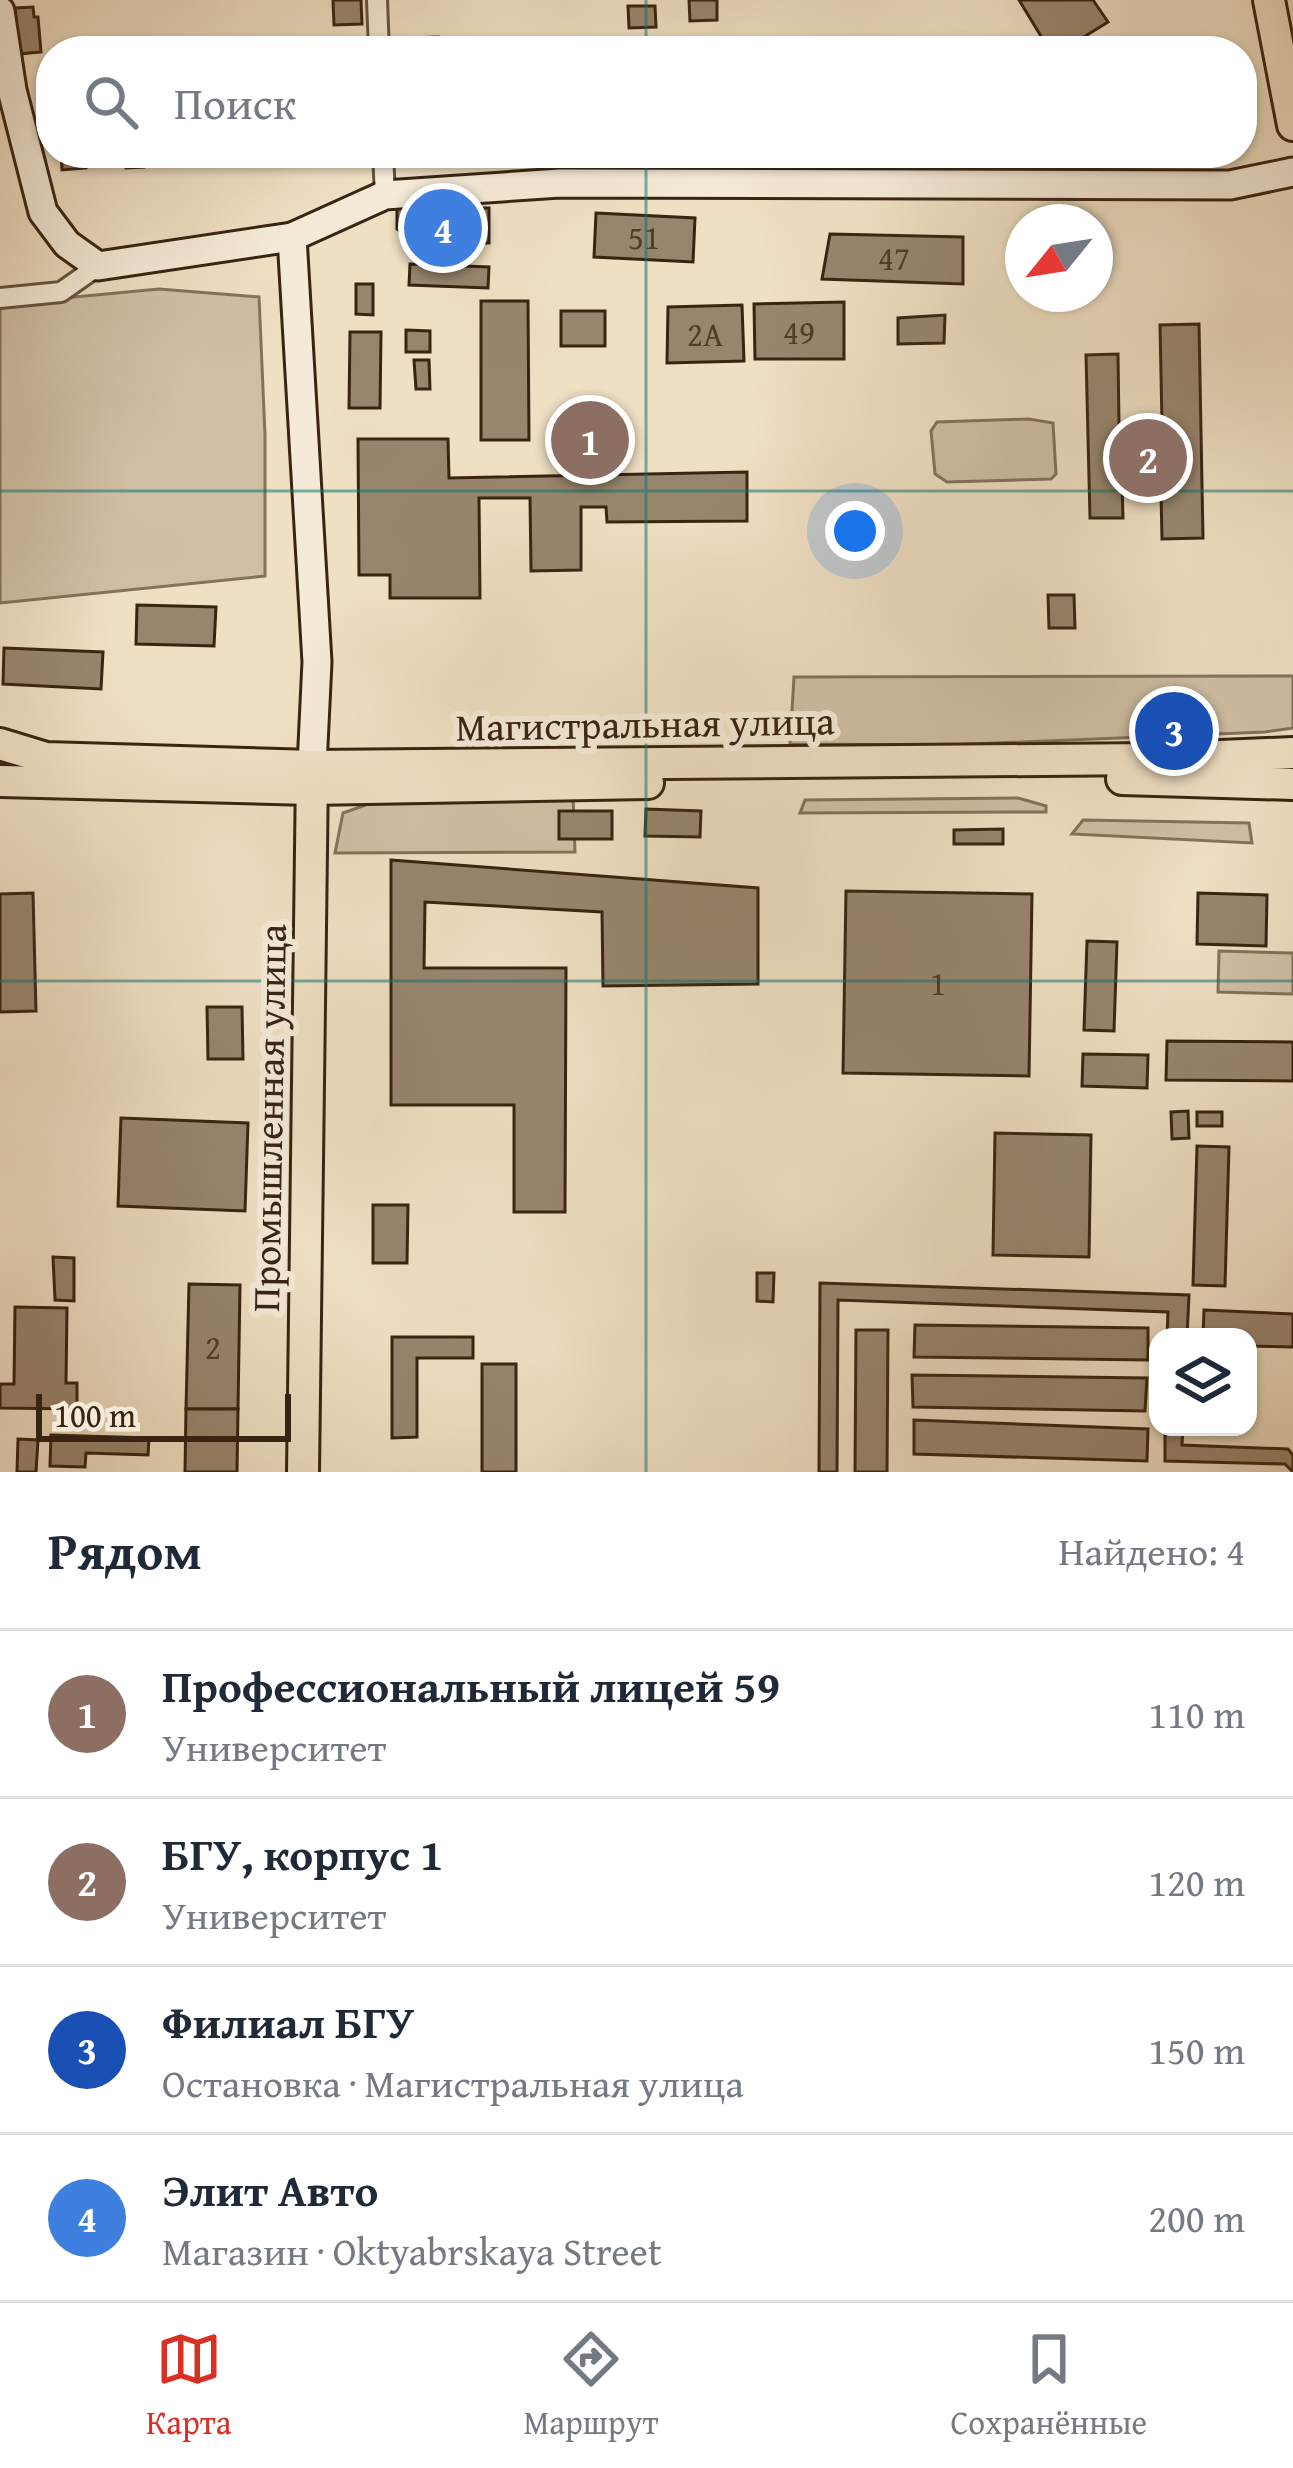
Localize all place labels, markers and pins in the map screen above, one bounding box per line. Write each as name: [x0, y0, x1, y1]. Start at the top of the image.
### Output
pin: 4: [404, 183, 482, 273]
pin: 1: [551, 395, 629, 485]
pin: 2: [1109, 413, 1187, 503]
pin: 3: [1135, 686, 1213, 776]

